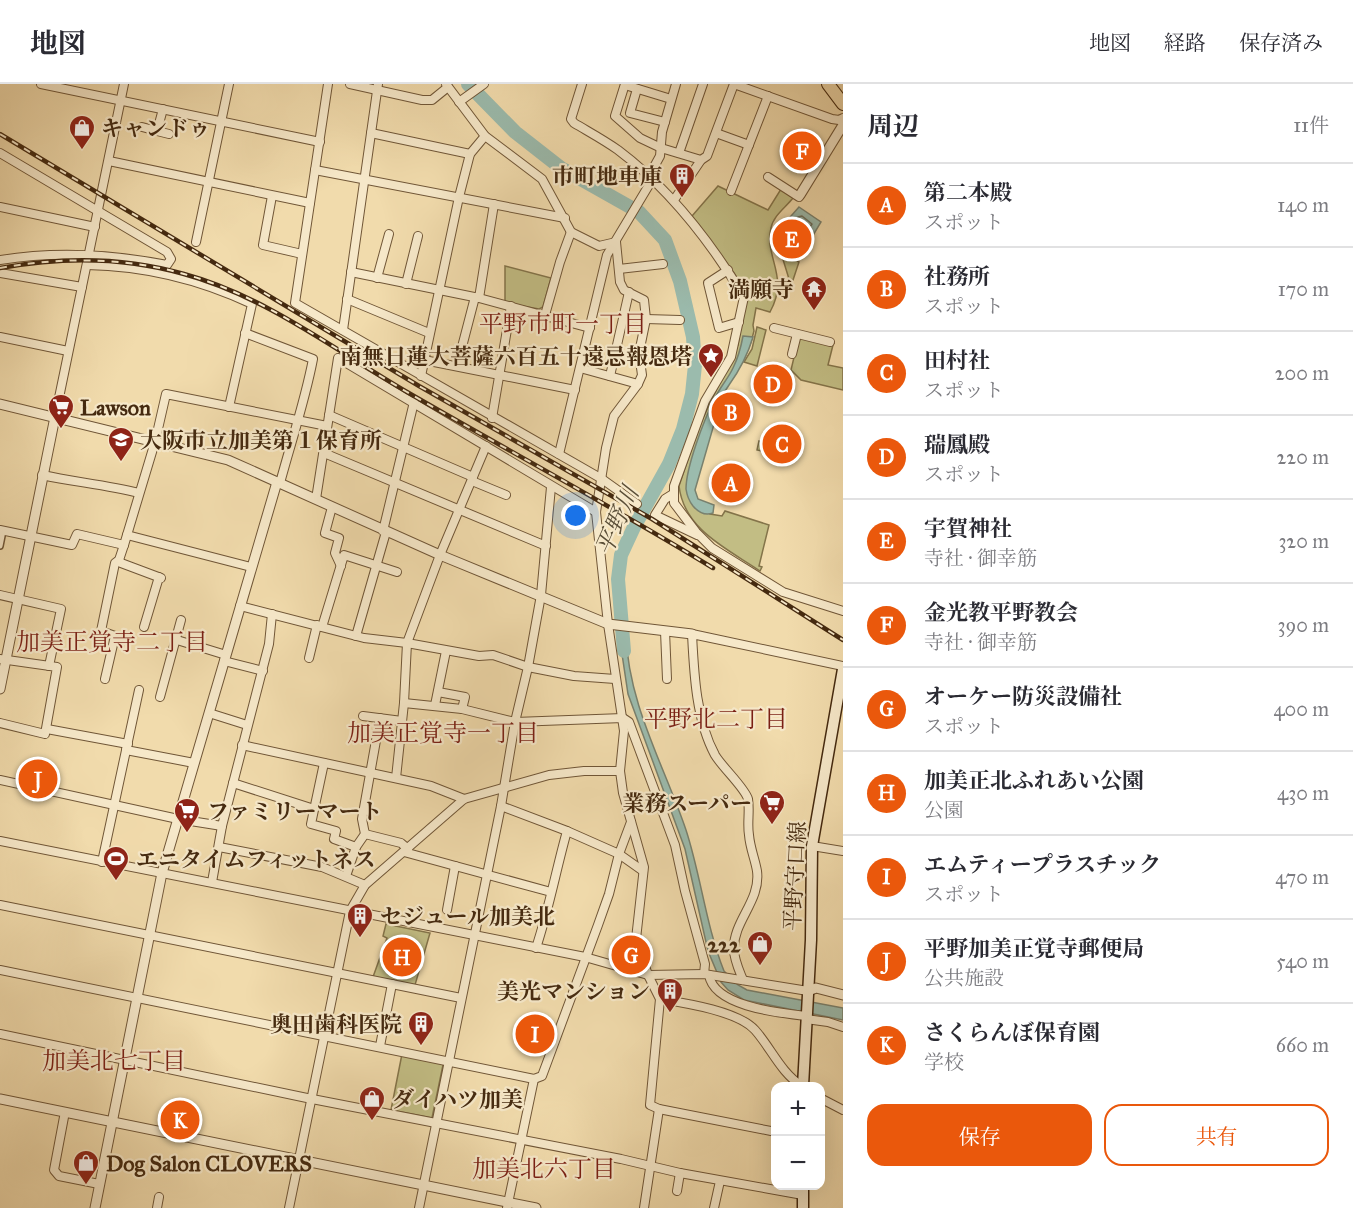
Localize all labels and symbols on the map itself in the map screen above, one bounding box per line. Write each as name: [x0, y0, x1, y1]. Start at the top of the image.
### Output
shop icon: キャンドゥ: [67, 113, 97, 151]
place label: キャンドゥ: [101, 115, 210, 142]
pin: F: [782, 128, 822, 174]
building icon: 市町地車庫: [667, 161, 697, 199]
place label: 市町地車庫: [552, 163, 662, 190]
pin: E: [772, 216, 812, 262]
temple icon: 満願寺: [799, 274, 829, 312]
place label: 満願寺: [728, 276, 794, 303]
district label: 平野市町一丁目: [479, 309, 647, 339]
place icon: 南無日蓮大菩薩六百五十遠忌報恩塔: [696, 341, 726, 379]
place label: 南無日蓮大菩薩六百五十遠忌報恩塔: [340, 343, 692, 370]
pin: D: [754, 362, 792, 406]
pin: B: [712, 390, 750, 434]
supermarket icon: Lawson: [46, 392, 76, 430]
place label: Lawson: [80, 394, 151, 421]
pin: C: [762, 422, 802, 466]
school or university icon: 大阪市立加美第１保育所: [106, 425, 136, 463]
place label: 大阪市立加美第１保育所: [140, 427, 382, 454]
pin: A: [712, 460, 750, 506]
water label: 平野川: [589, 479, 647, 560]
your location: [561, 501, 590, 530]
district label: 加美正覚寺二丁目: [16, 627, 208, 657]
district label: 平野北二丁目: [644, 704, 788, 734]
district label: 加美正覚寺一丁目: [347, 718, 539, 748]
pin: J: [18, 756, 57, 802]
supermarket icon: 業務スーパー: [757, 788, 787, 826]
place label: 業務スーパー: [622, 790, 752, 817]
supermarket icon: ファミリーマート: [172, 796, 202, 834]
place label: ファミリーマート: [207, 798, 383, 825]
street label: 平野守口線: [779, 820, 811, 932]
sports icon: エニタイムフィットネス: [101, 844, 131, 882]
place label: エニタイムフィットネス: [136, 846, 376, 873]
building icon: セジュール加美北: [345, 901, 375, 939]
place label: セジュール加美北: [380, 903, 555, 930]
shop icon: 222: [745, 929, 775, 967]
place label: 222: [708, 931, 741, 958]
pin: G: [612, 932, 650, 978]
pin: H: [382, 934, 422, 980]
building icon: 美光マンション: [655, 976, 685, 1014]
place label: 美光マンション: [497, 978, 650, 1005]
building icon: 奥田歯科医院: [406, 1009, 436, 1047]
place label: 奥田歯科医院: [270, 1011, 402, 1038]
pin: I: [516, 1012, 554, 1056]
district label: 加美北七丁目: [42, 1046, 186, 1076]
shop icon: ダイハツ加美: [357, 1084, 387, 1122]
place label: ダイハツ加美: [392, 1086, 523, 1113]
pin: K: [160, 1098, 200, 1142]
shop icon: Dog Salon CLOVERS: [71, 1148, 101, 1186]
place label: Dog Salon CLOVERS: [106, 1150, 312, 1177]
district label: 加美北六丁目: [472, 1154, 616, 1184]

